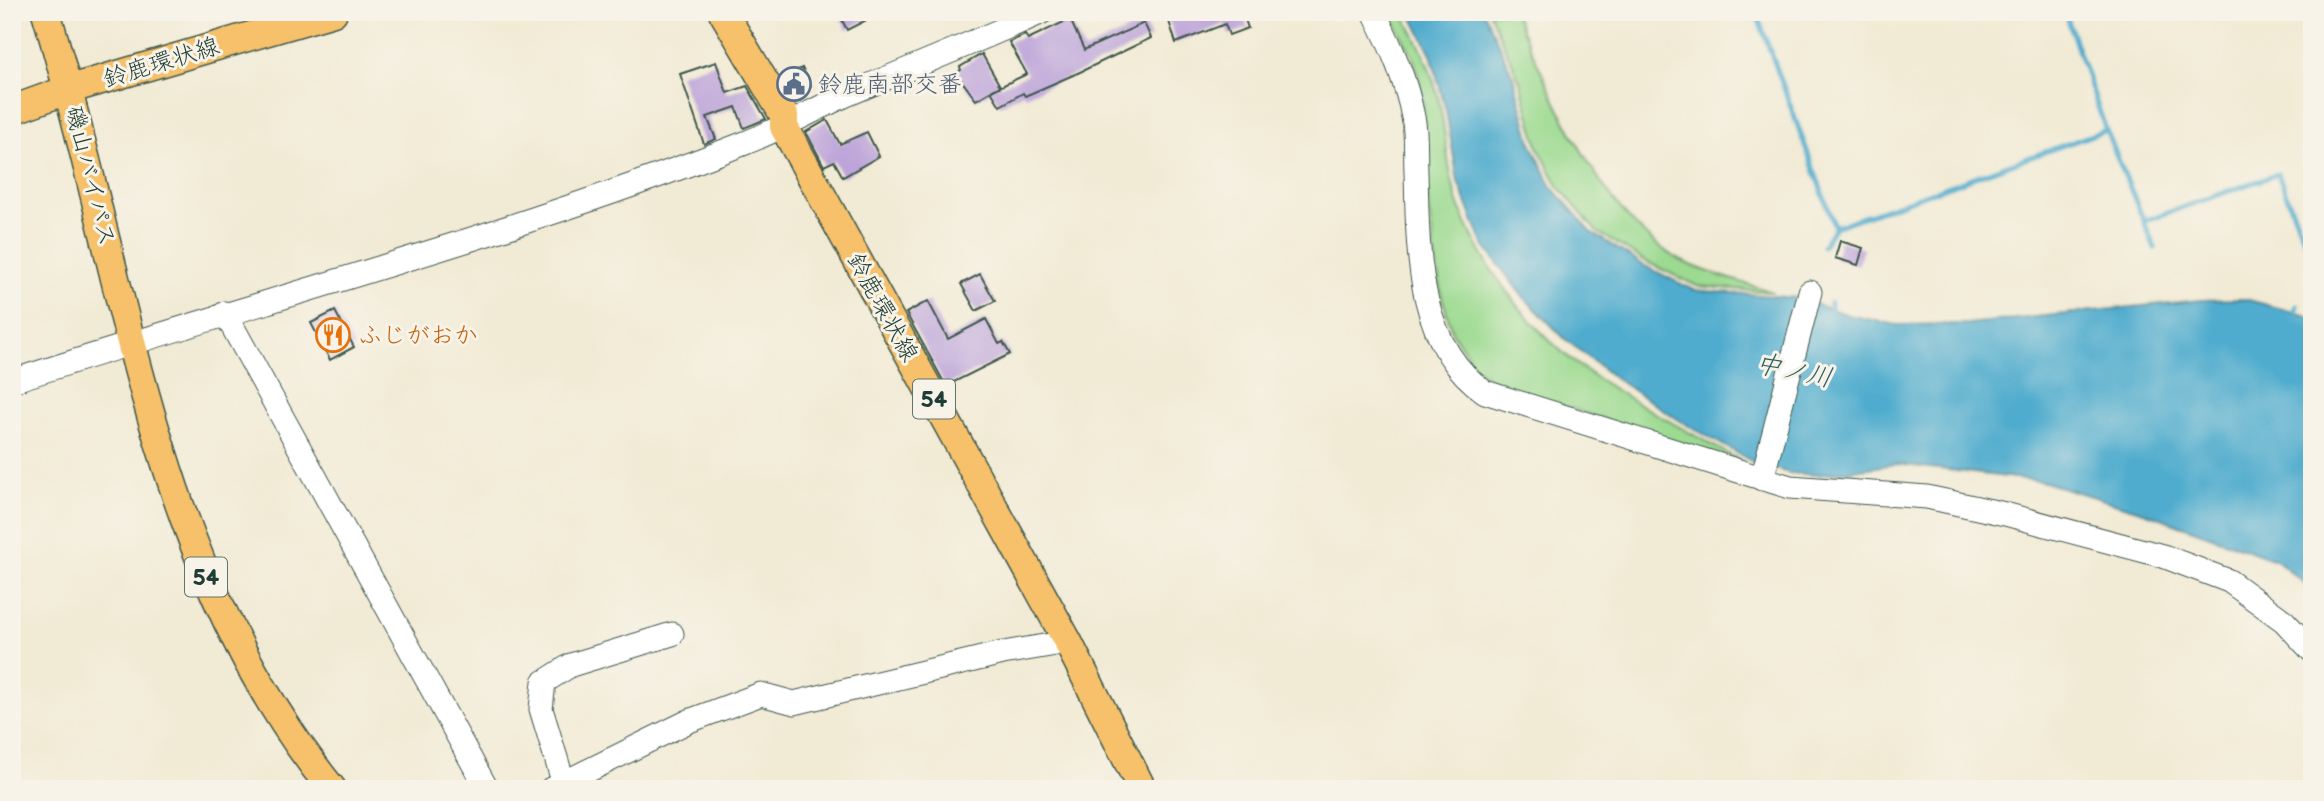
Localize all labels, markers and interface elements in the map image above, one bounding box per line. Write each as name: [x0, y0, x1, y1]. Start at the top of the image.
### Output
street label: 鈴鹿環状線: [100, 31, 223, 94]
public building icon: 鈴鹿南部交番: [775, 65, 813, 103]
place label: 鈴鹿南部交番: [818, 70, 962, 99]
street label: 磯山バイパス: [59, 103, 122, 249]
street label: 鈴鹿環状線: [841, 248, 924, 367]
restaurant icon: ふじがおか: [314, 316, 352, 354]
place label: ふじがおか: [358, 321, 478, 350]
water label: 中ノ川: [1752, 348, 1835, 395]
road number: 54: [913, 380, 955, 418]
road number: 54: [185, 558, 227, 596]

